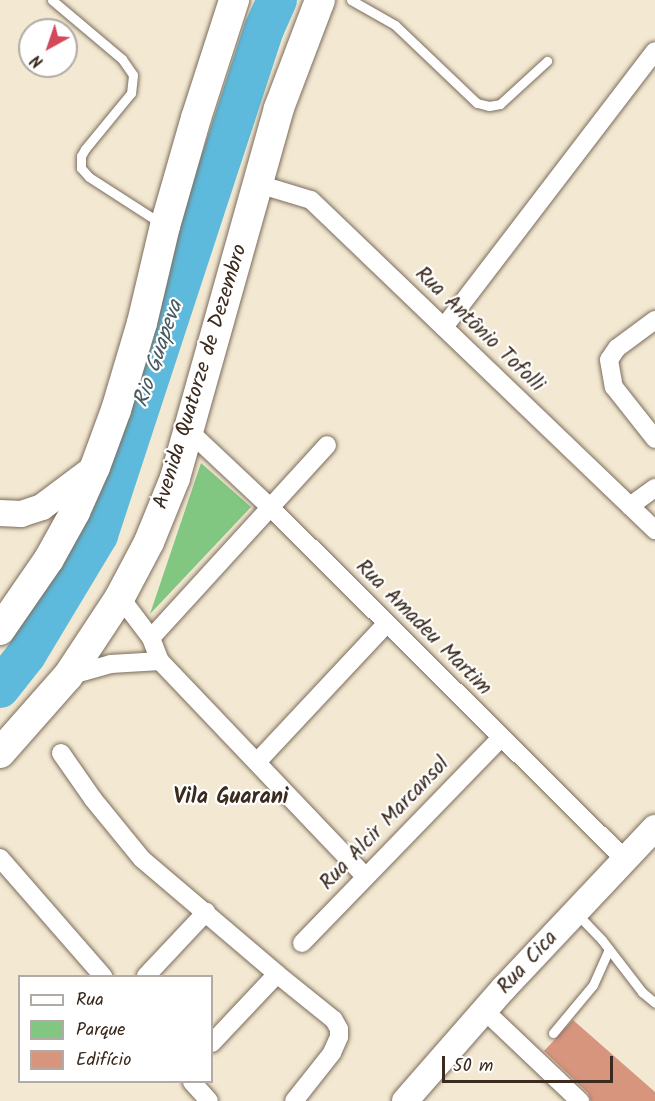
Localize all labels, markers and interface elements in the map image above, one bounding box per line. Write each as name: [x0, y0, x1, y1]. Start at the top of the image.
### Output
north arrow: [18, 18, 78, 78]
text: N: [25, 48, 49, 73]
street label: Avenida Quatorze de Dezembro: [149, 242, 253, 512]
street label: Rua Antônio Tofolli: [409, 262, 549, 398]
water label: Rio Guapeva: [128, 297, 190, 411]
street label: Rua Amadeu Martim: [350, 555, 496, 701]
street label: Rua Alcir Marcansol: [315, 752, 455, 896]
district label: Vila Guarani: [173, 785, 289, 811]
street label: Rua Cica: [492, 926, 564, 1000]
legend: [18, 975, 213, 1083]
text: Rua: [76, 986, 104, 1015]
text: Parque: [76, 1016, 125, 1045]
scale bar: [445, 1044, 616, 1082]
text: Edifício: [76, 1046, 131, 1075]
text: 50 m: [453, 1052, 493, 1081]

